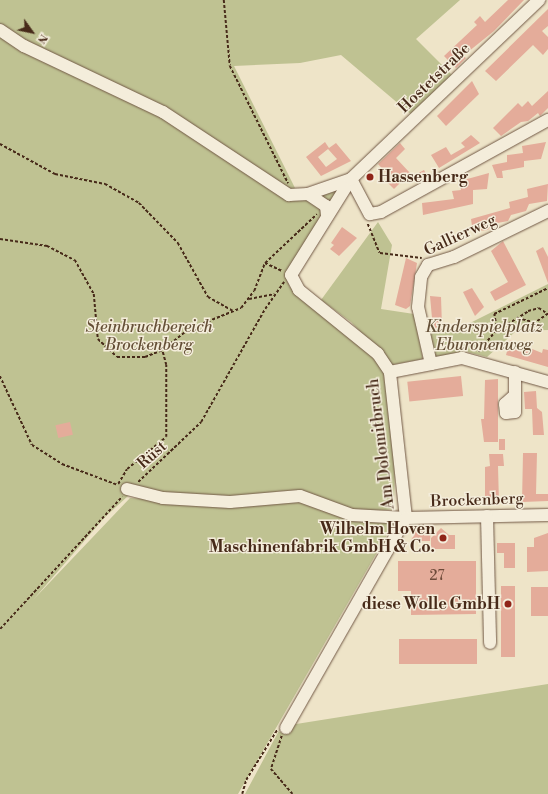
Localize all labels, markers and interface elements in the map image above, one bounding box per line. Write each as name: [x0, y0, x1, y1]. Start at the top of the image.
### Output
north arrow: [12, 12, 52, 52]
text: N: [34, 31, 50, 46]
street label: Hostetstraße: [394, 39, 474, 117]
place label: Hassenberg: [378, 167, 468, 187]
marker: Hassenberg: [365, 172, 375, 182]
street label: Gallierweg: [421, 210, 499, 260]
park label: Steinbruchbereich Brockenberg: [85, 317, 213, 355]
park label: Kinderspielplatz Eburonenweg: [425, 317, 543, 355]
street label: Am Dolomitbruch: [363, 378, 399, 510]
street label: Rüst: [133, 437, 171, 473]
street label: Brockenberg: [430, 489, 524, 511]
place label: Wilhelm Hoven Maschinenfabrik GmbH & Co.: [209, 519, 435, 557]
marker: Wilhelm Hoven Maschinenfabrik GmbH & Co.: [438, 533, 448, 543]
house number: 27: [430, 568, 444, 584]
place label: diese Wolle GmbH: [362, 594, 500, 614]
marker: diese Wolle GmbH: [503, 599, 513, 609]

